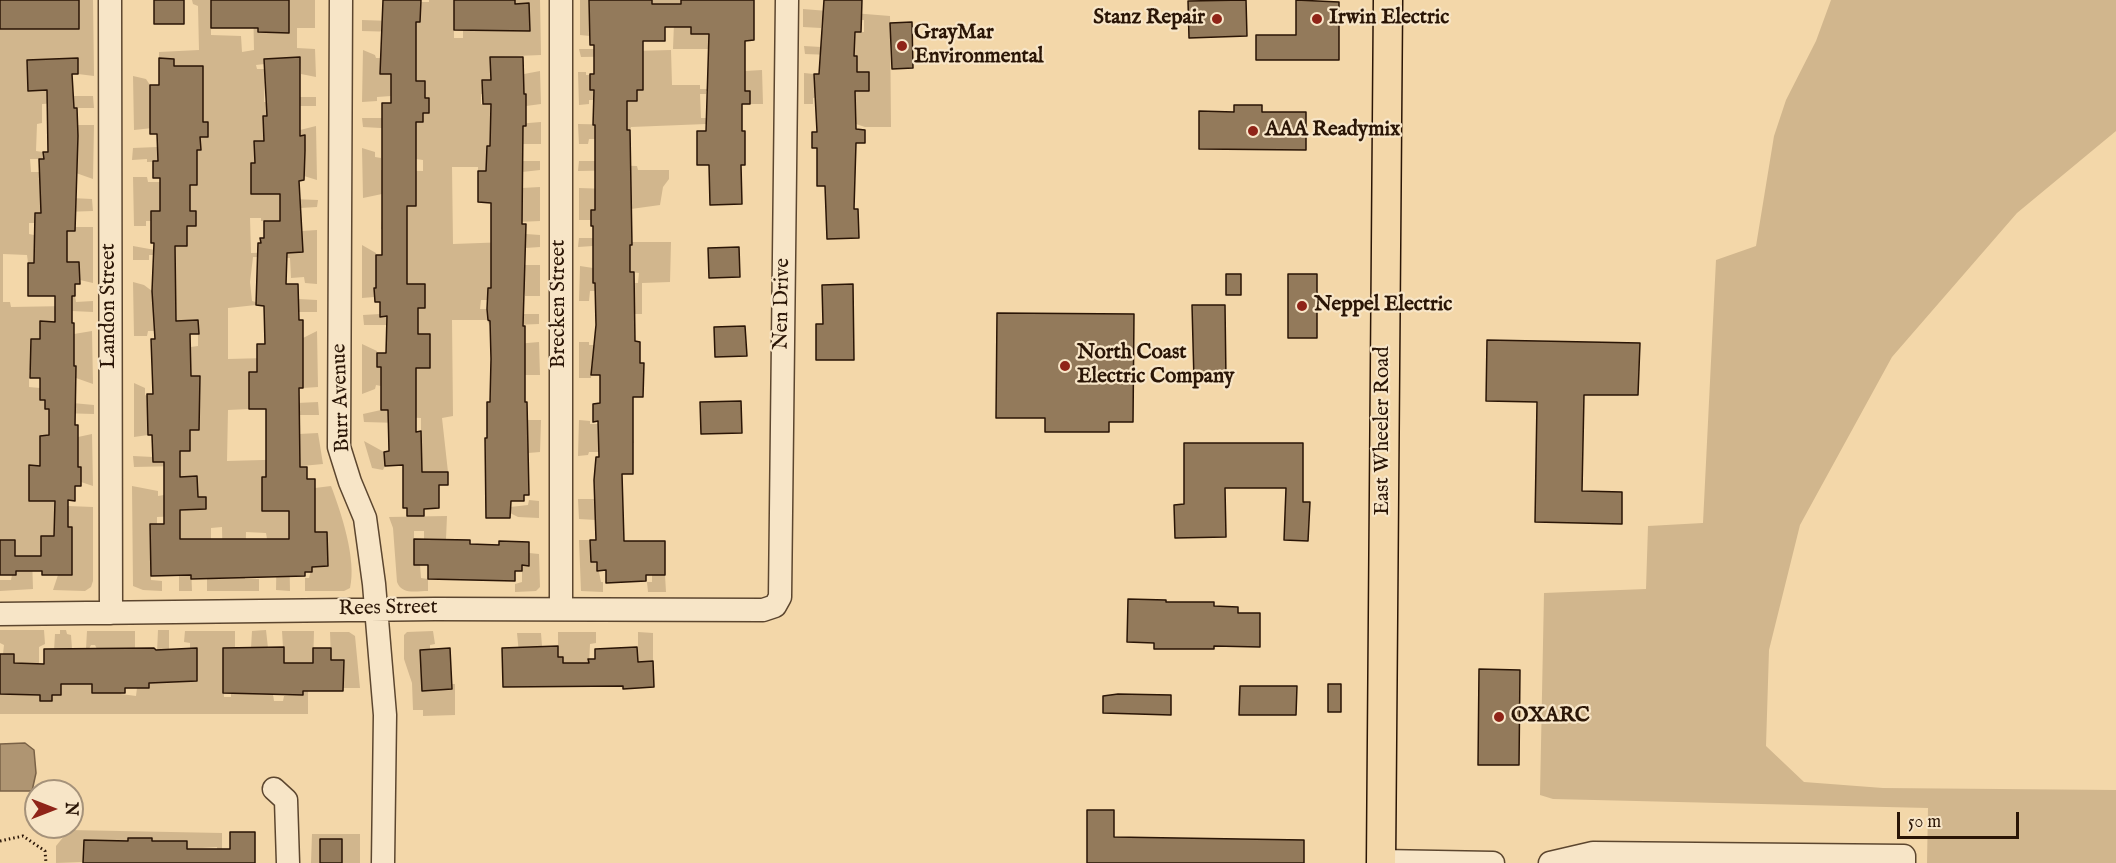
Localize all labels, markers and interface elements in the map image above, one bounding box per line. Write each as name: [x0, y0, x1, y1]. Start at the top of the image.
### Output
place label: Stanz Repair: [1093, 6, 1205, 32]
place label: Irwin Electric: [1329, 6, 1449, 32]
marker: Stanz Repair: [1210, 12, 1224, 26]
marker: Irwin Electric: [1310, 12, 1324, 26]
place label: GrayMar Environmental: [914, 21, 1044, 71]
marker: GrayMar Environmental: [895, 39, 909, 53]
place label: AAA Readymix: [1265, 118, 1400, 144]
marker: AAA Readymix: [1246, 124, 1260, 138]
street label: Brecken Street: [547, 240, 573, 368]
street label: Landon Street: [97, 243, 123, 369]
street label: Nen Drive: [770, 258, 796, 350]
place label: Neppel Electric: [1314, 293, 1452, 319]
marker: Neppel Electric: [1295, 299, 1309, 313]
place label: North Coast Electric Company: [1077, 341, 1234, 391]
street label: Burr Avenue: [328, 343, 356, 453]
street label: East Wheeler Road: [1371, 346, 1397, 516]
marker: North Coast Electric Company: [1058, 359, 1072, 373]
street label: Rees Street: [338, 596, 438, 622]
place label: OXARC: [1511, 704, 1590, 730]
marker: OXARC: [1492, 710, 1506, 724]
north arrow: [24, 779, 84, 839]
scale bar: [1900, 800, 2022, 838]
text: N: [60, 802, 80, 816]
text: 50 m: [1908, 811, 1941, 834]

